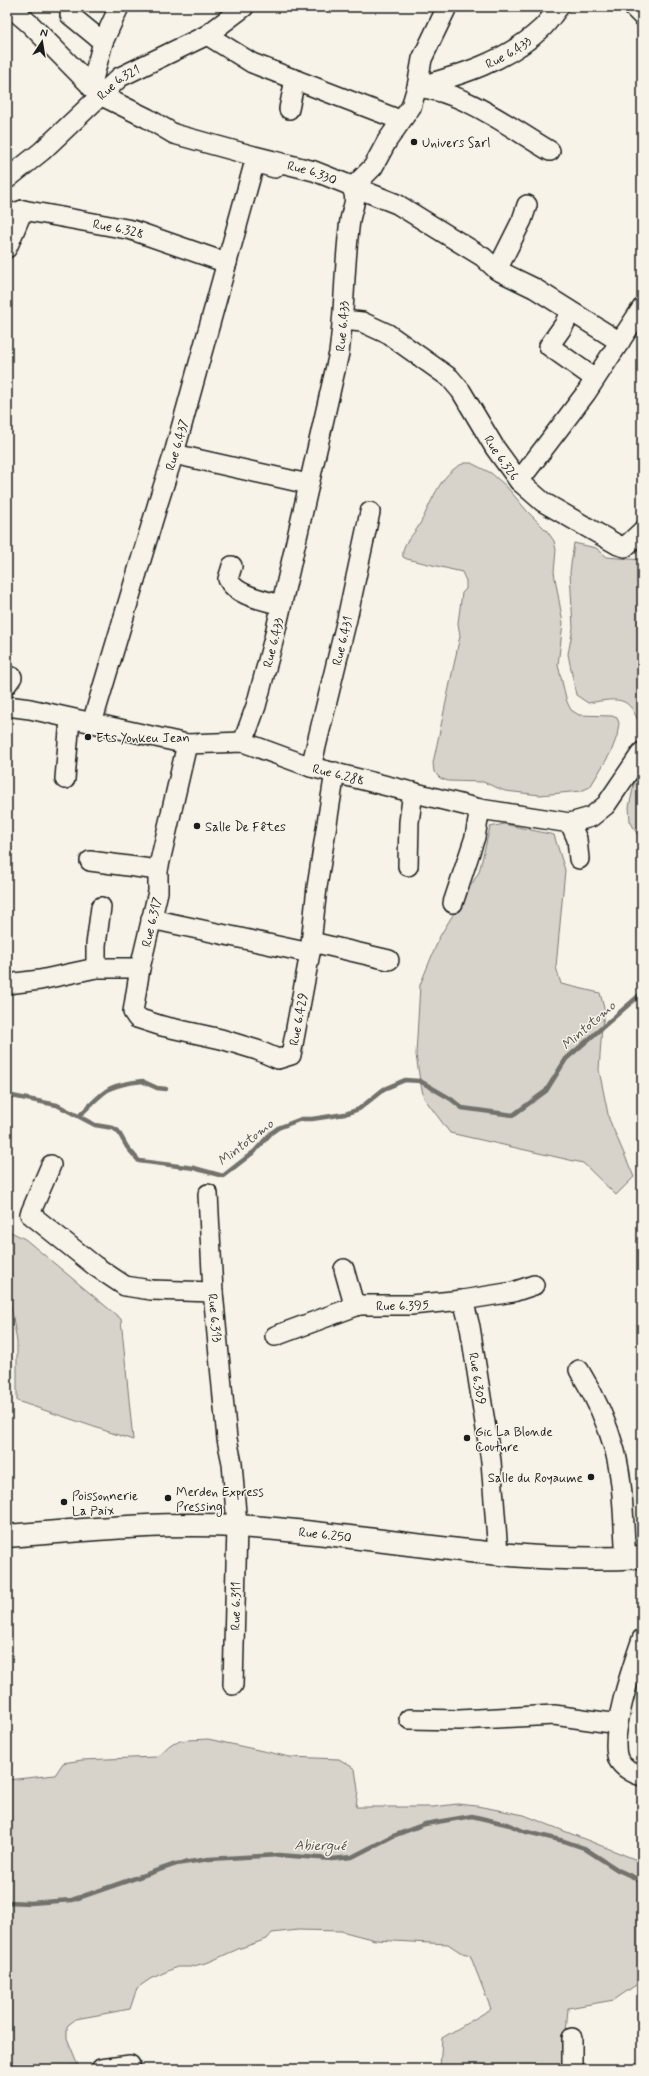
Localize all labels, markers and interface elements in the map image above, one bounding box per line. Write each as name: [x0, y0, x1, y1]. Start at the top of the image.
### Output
north arrow: [22, 22, 62, 62]
text: N: [39, 26, 49, 41]
street label: Rue 6.433: [483, 33, 536, 73]
street label: Rue 6.321: [94, 62, 143, 104]
place label: Univers Sarl: [422, 135, 490, 152]
marker: Univers Sarl: [409, 137, 419, 147]
street label: Rue 6.330: [285, 158, 339, 189]
street label: Rue 6.328: [91, 216, 146, 244]
street label: Rue 6.433: [332, 300, 354, 352]
street label: Rue 6.437: [162, 417, 193, 473]
street label: Rue 6.326: [479, 433, 523, 484]
street label: Rue 6.431: [329, 615, 357, 668]
street label: Rue 6.433: [260, 616, 289, 669]
place label: Ets Yonkeu Jean: [96, 730, 190, 747]
marker: Ets Yonkeu Jean: [83, 732, 93, 742]
street label: Rue 6.288: [311, 761, 366, 790]
place label: Salle De Fêtes: [205, 819, 286, 836]
marker: Salle De Fêtes: [192, 821, 202, 831]
street label: Rue 6.317: [138, 895, 167, 949]
street label: Rue 6.429: [286, 992, 312, 1047]
water label: Mintotomo: [558, 997, 620, 1054]
water label: Mintotomo: [214, 1115, 278, 1170]
street label: Rue 6.313: [203, 1293, 225, 1344]
street label: Rue 6.395: [376, 1296, 430, 1315]
street label: Rue 6.309: [464, 1352, 489, 1406]
place label: Gic La Blonde Couture: [475, 1424, 553, 1456]
marker: Gic La Blonde Couture: [462, 1433, 472, 1443]
place label: Salle du Royaume: [488, 1470, 583, 1487]
marker: Salle du Royaume: [586, 1472, 596, 1482]
place label: Merden Express Pressing: [176, 1484, 264, 1517]
place label: Poissonnerie La Paix: [72, 1488, 138, 1520]
marker: Merden Express Pressing: [163, 1493, 173, 1503]
marker: Poissonnerie La Paix: [59, 1497, 69, 1507]
street label: Rue 6.250: [298, 1524, 353, 1547]
street label: Rue 6.311: [228, 1582, 245, 1631]
water label: Abiergué: [294, 1837, 347, 1857]

